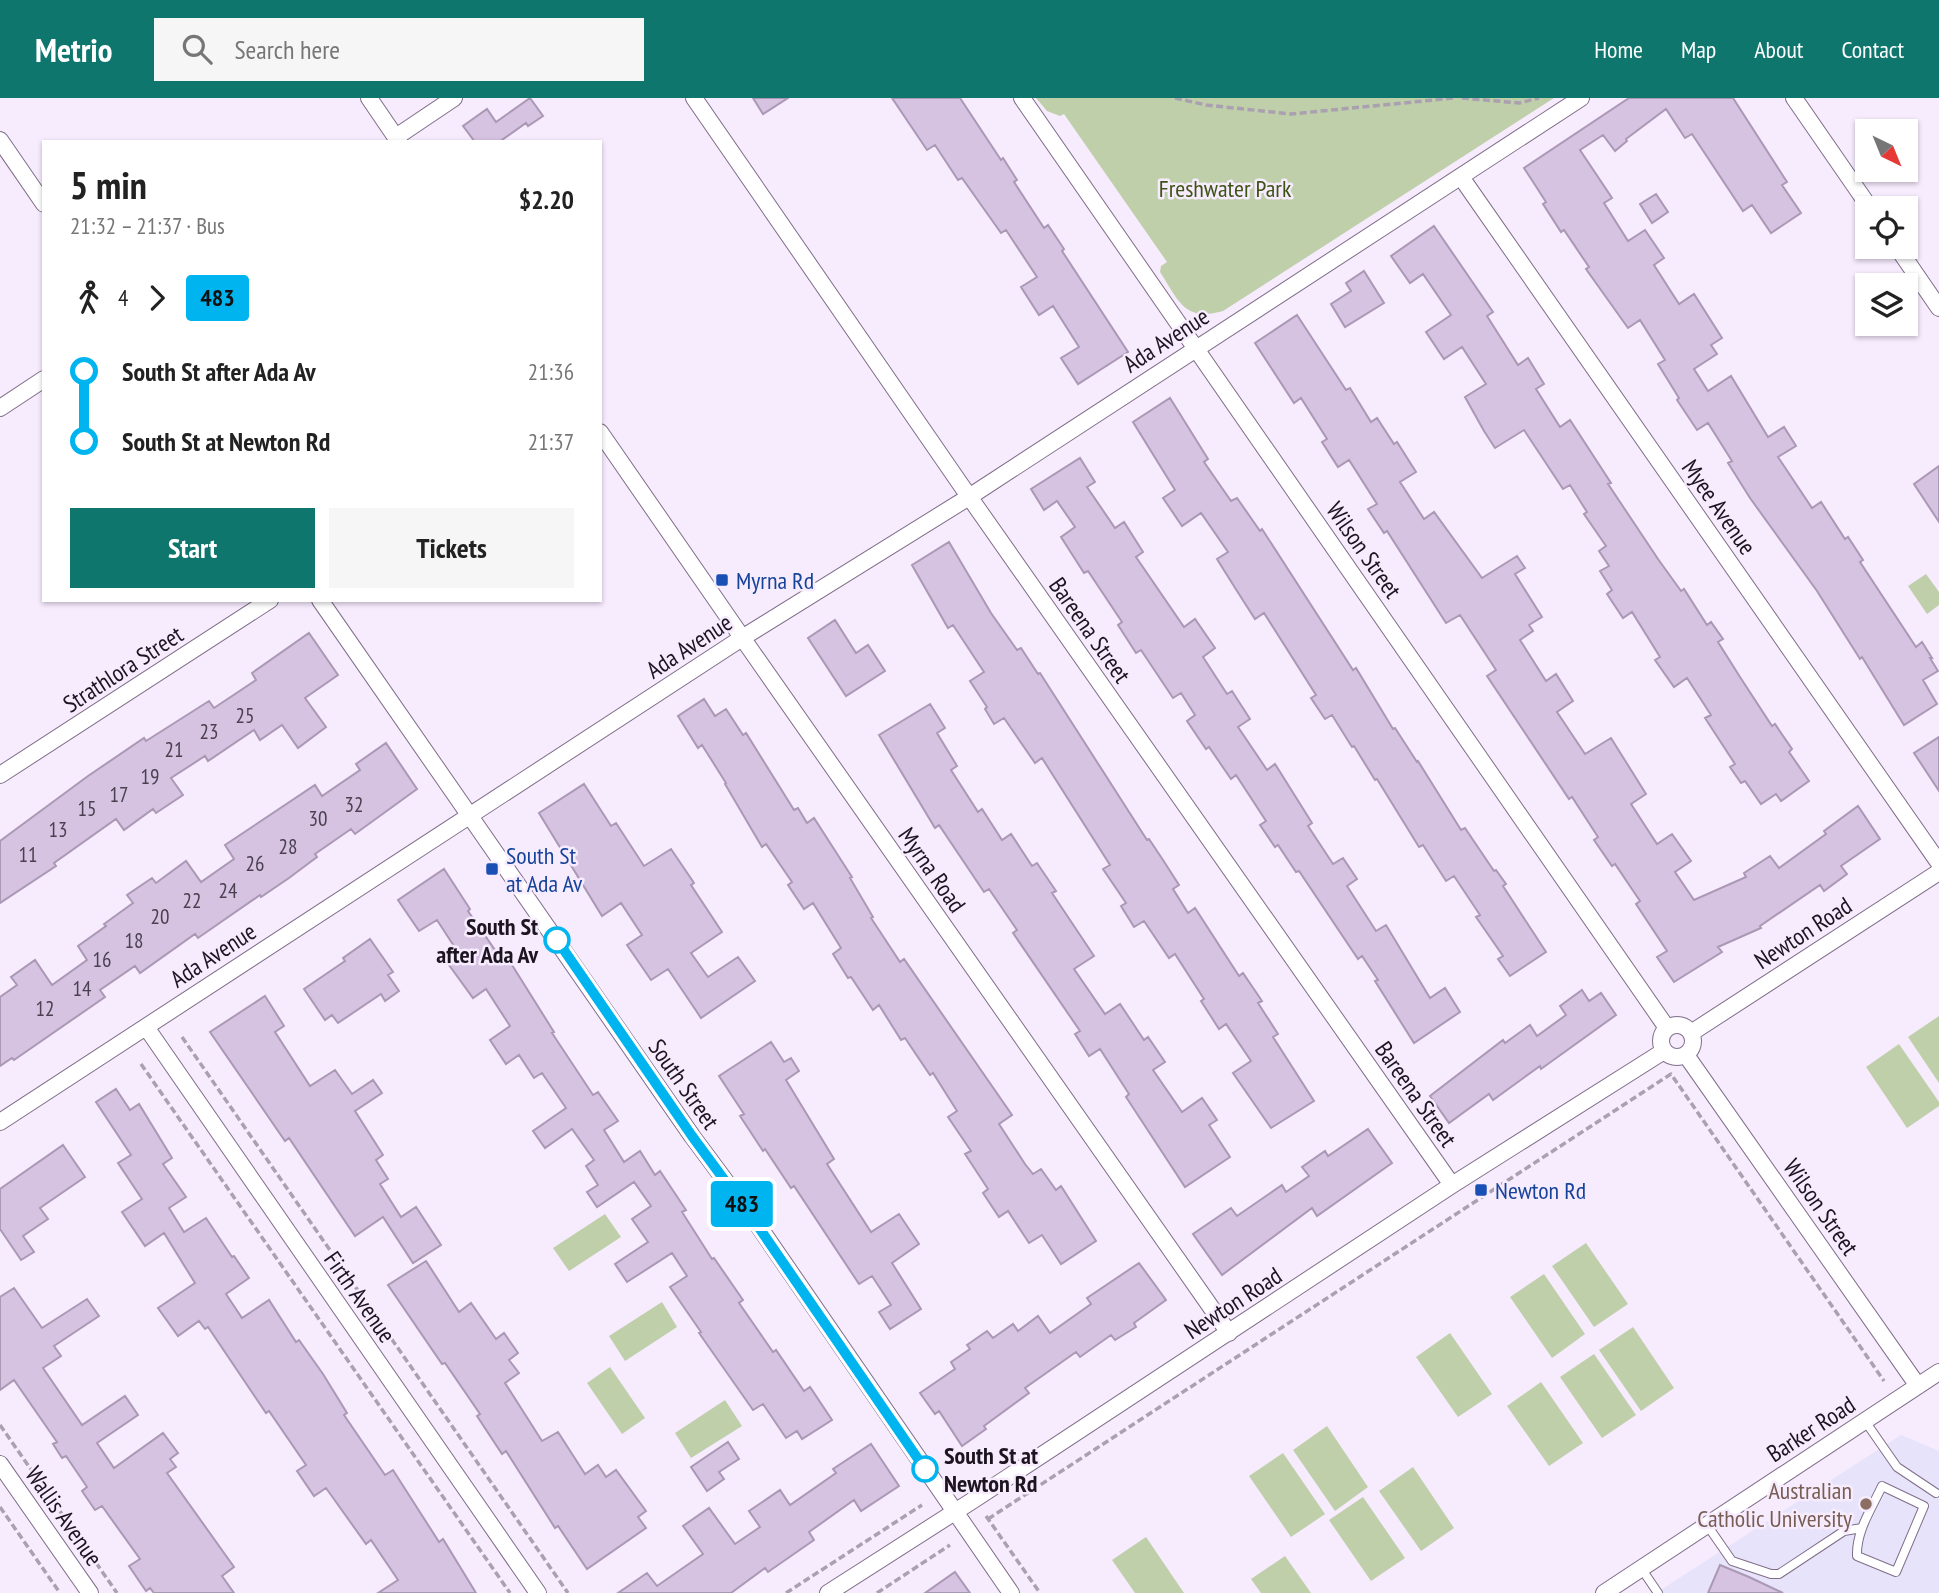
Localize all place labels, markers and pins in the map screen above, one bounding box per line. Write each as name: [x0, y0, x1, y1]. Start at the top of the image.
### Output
place label: Myrna Rd: [736, 565, 814, 596]
marker: Myrna Rd: [714, 572, 730, 588]
place label: South St at Ada Av: [506, 840, 583, 899]
marker: South St at Ada Av: [484, 861, 500, 877]
place label: South St after Ada Av: [436, 911, 538, 970]
marker: South St after Ada Av: [544, 927, 570, 953]
place label: Newton Rd: [1495, 1175, 1586, 1206]
marker: Newton Rd: [1473, 1182, 1489, 1198]
place label: South St at Newton Rd: [944, 1440, 1038, 1499]
marker: South St at Newton Rd: [912, 1456, 938, 1482]
place label: Australian Catholic University: [1697, 1475, 1852, 1534]
marker: Australian Catholic University: [1858, 1496, 1874, 1512]

